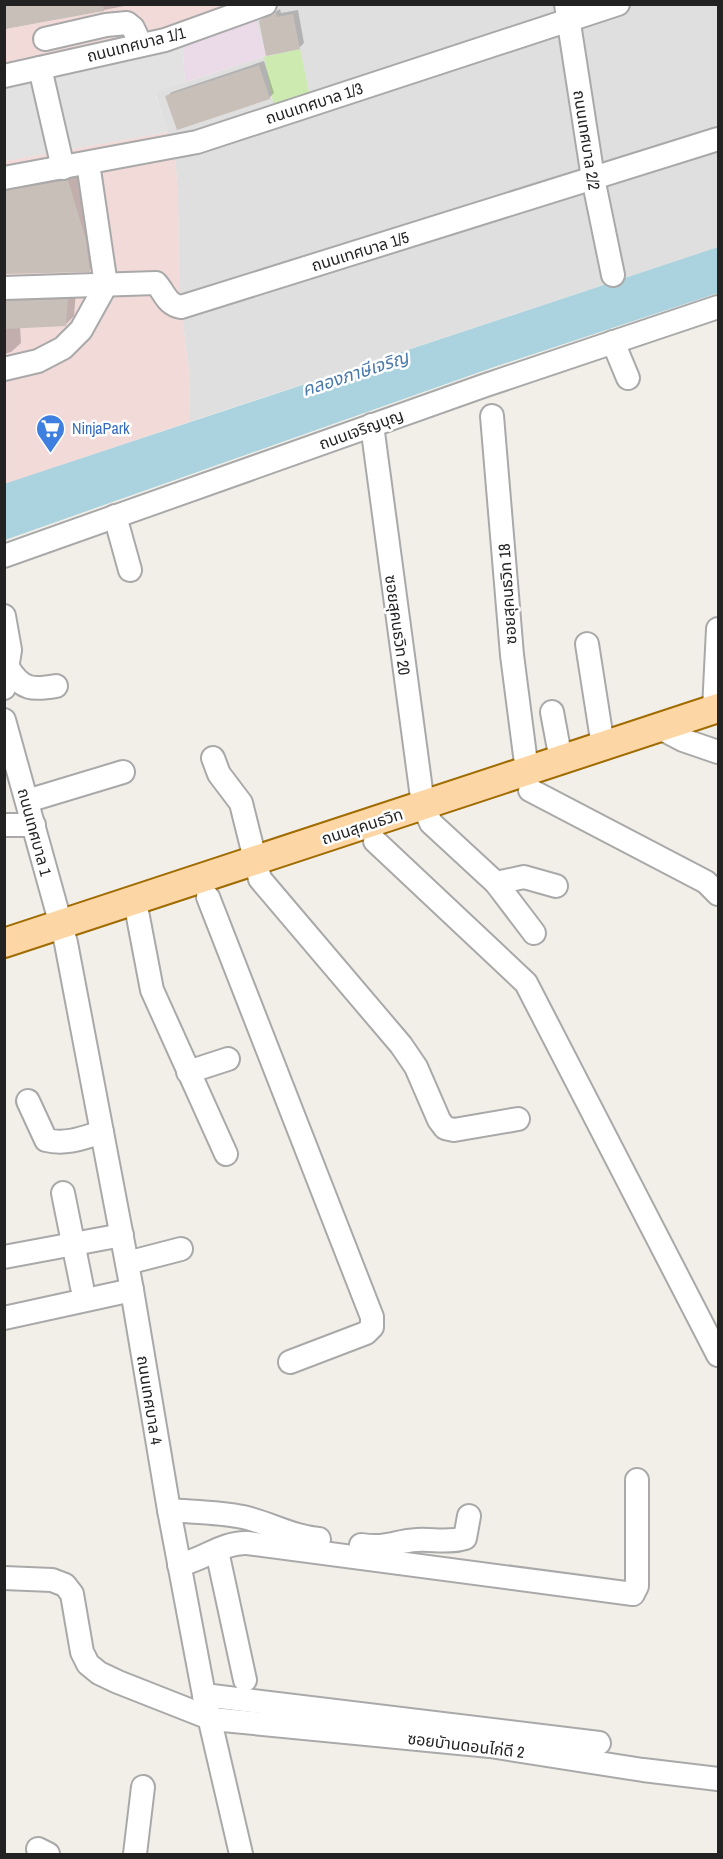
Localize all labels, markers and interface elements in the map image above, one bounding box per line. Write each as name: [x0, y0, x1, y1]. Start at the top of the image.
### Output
street label: ถนนเทศบาล 1/1: [84, 21, 188, 67]
street label: ถนนเทศบาล 1/3: [263, 77, 365, 129]
street label: ถนนเทศบาล 2/2: [568, 88, 606, 192]
street label: ถนนเทศบาล 1/5: [309, 226, 411, 276]
water label: คลองภาษีเจริญ: [299, 344, 413, 402]
street label: ถนนเจริญบุญ: [316, 404, 406, 454]
supermarket icon: NinjaPark: [35, 412, 67, 454]
place label: NinjaPark: [72, 417, 130, 439]
street label: ซอยสุคนธวิท 18: [493, 543, 521, 645]
street label: ซอยสุคนธวิท 20: [380, 573, 416, 677]
street label: ถนนเทศบาล 1: [13, 786, 57, 879]
street label: ถนนสุคนธวิท: [318, 803, 406, 849]
street label: ถนนเทศบาล 4: [132, 1354, 168, 1446]
street label: ซอยบัานดอนไก่ดี 2: [406, 1727, 526, 1763]

